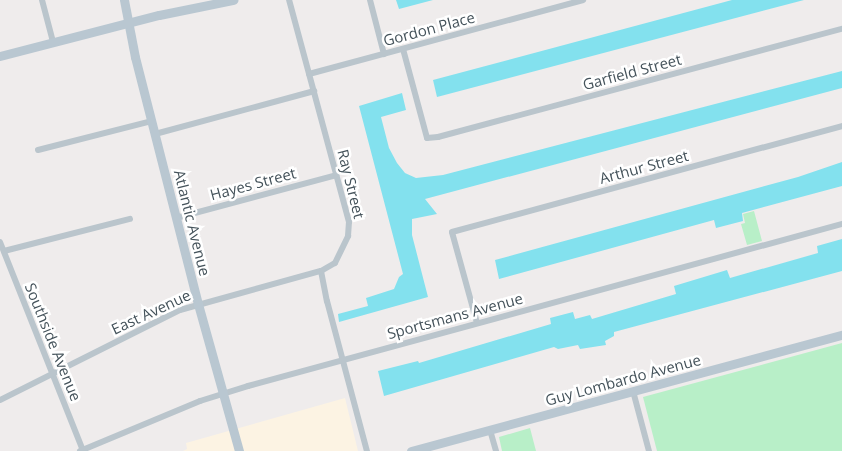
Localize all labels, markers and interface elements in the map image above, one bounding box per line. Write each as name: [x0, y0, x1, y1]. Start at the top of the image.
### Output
street label: Gordon Place: [381, 8, 477, 50]
street label: Garfield Street: [581, 50, 683, 94]
street label: Arthur Street: [598, 146, 690, 188]
street label: Ray Street: [334, 147, 368, 221]
street label: Hayes Street: [208, 164, 298, 204]
street label: Atlantic Avenue: [170, 168, 214, 278]
street label: Southside Avenue: [21, 280, 85, 404]
street label: East Avenue: [109, 286, 193, 338]
street label: Sportsmans Avenue: [385, 289, 525, 343]
street label: Guy Lombardo Avenue: [543, 351, 703, 409]

